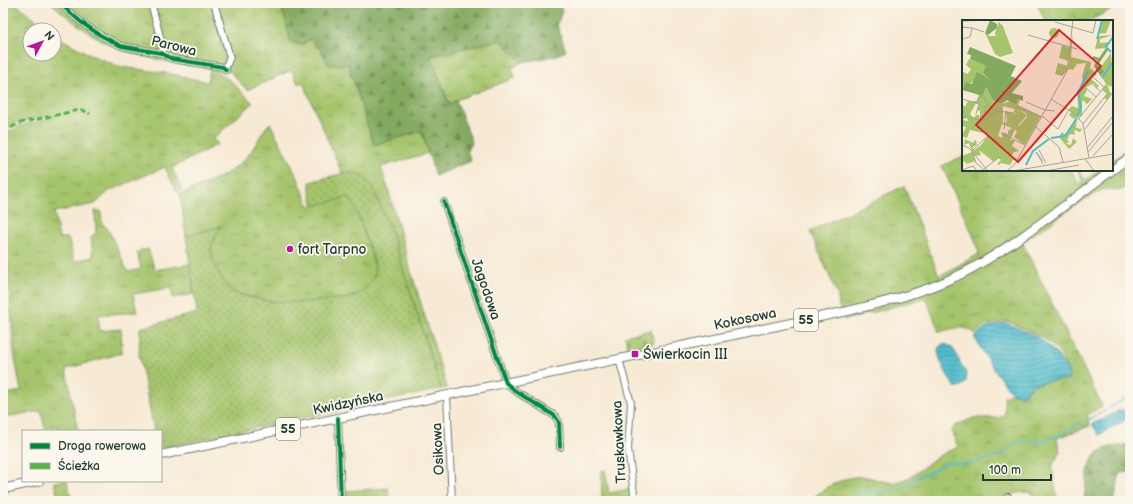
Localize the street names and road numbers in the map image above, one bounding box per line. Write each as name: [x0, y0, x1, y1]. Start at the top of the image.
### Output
street label: Parowa: [150, 32, 198, 60]
street label: Jagodowa: [468, 256, 504, 322]
street label: Kokosowa: [712, 304, 778, 334]
road number: 55: [794, 309, 818, 331]
street label: Kwidzyńska: [311, 387, 385, 419]
street label: Truskawkowa: [608, 400, 630, 484]
road number: 55: [276, 418, 300, 440]
street label: Osikowa: [428, 422, 448, 476]

